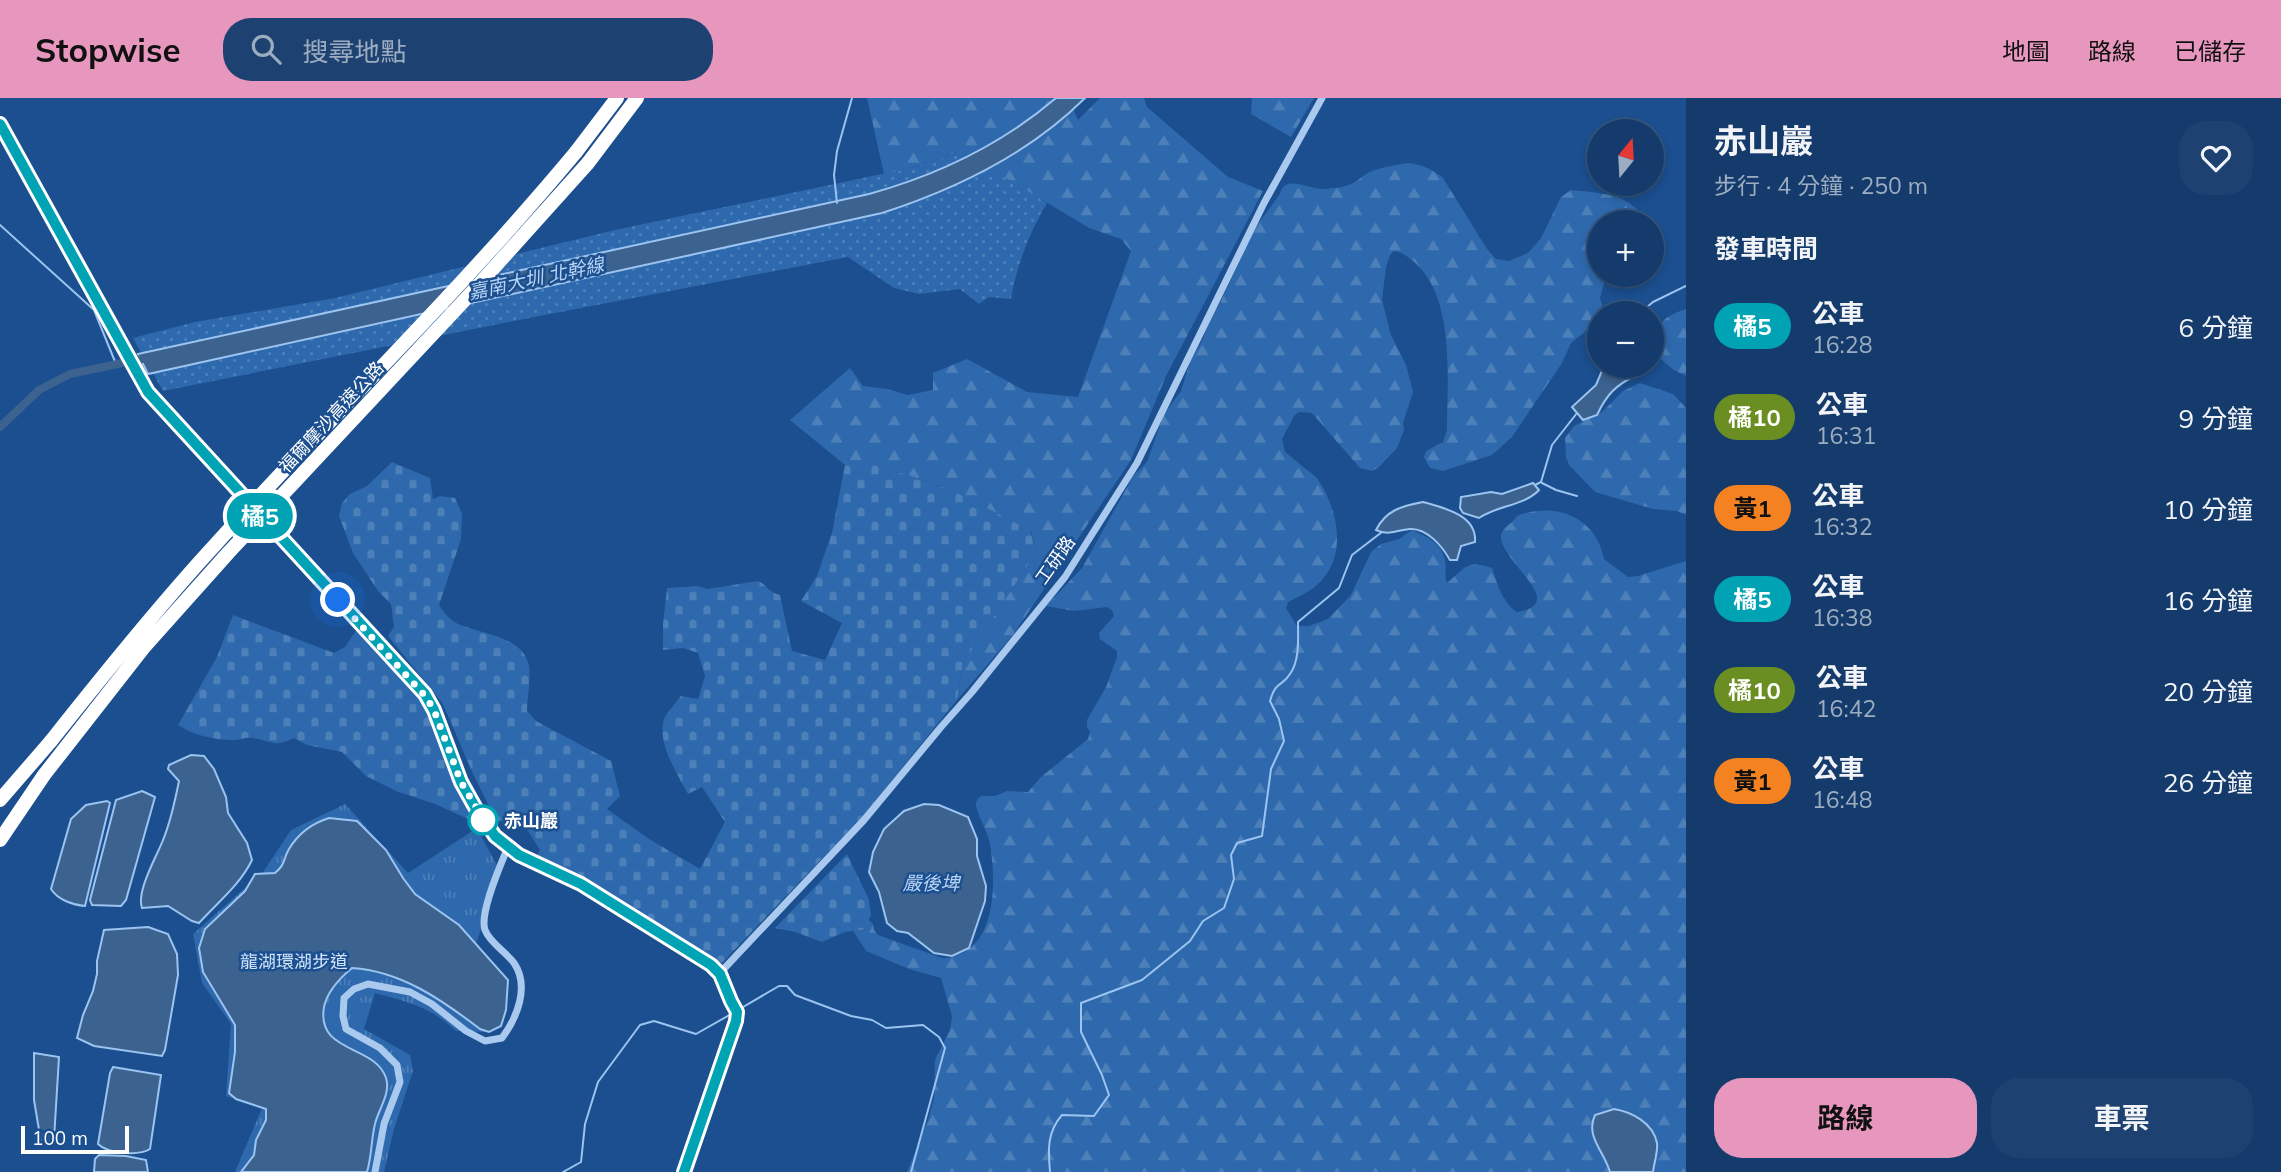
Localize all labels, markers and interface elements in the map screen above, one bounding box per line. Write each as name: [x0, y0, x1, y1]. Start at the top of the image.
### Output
search box: [223, 18, 713, 81]
text: Stopwise: [35, 29, 181, 70]
icon: search: [247, 30, 285, 68]
text: 搜尋地點: [303, 35, 407, 68]
text: 地圖: [2002, 36, 2050, 66]
text: 路線: [2088, 36, 2136, 66]
text: 已儲存: [2174, 36, 2246, 66]
north arrow: [1587, 119, 1664, 196]
map controls: [1587, 119, 1664, 378]
text: 赤山巖: [1714, 120, 1813, 161]
button: heart: [2179, 121, 2253, 195]
text: 步行 · 4 分鐘 · 250 m: [1714, 171, 1928, 200]
button: +: [1587, 210, 1664, 287]
text: 發車時間: [1714, 232, 1818, 265]
water label: 嘉南大圳 北幹線: [466, 252, 608, 304]
text: 公車: [1812, 297, 1864, 330]
button: −: [1587, 301, 1664, 378]
text: 橘5: [1733, 311, 1772, 341]
text: 6 分鐘: [2179, 311, 2253, 344]
text: 16:28: [1812, 330, 1872, 359]
street label: 福爾摩沙高速公路: [273, 356, 389, 478]
text: 公車: [1816, 388, 1868, 421]
text: 橘10: [1728, 402, 1781, 432]
text: 9 分鐘: [2179, 402, 2253, 435]
text: 16:31: [1816, 421, 1876, 450]
text: 公車: [1812, 479, 1864, 512]
line badge: 橘5: [229, 493, 292, 539]
text: 黃1: [1733, 493, 1772, 523]
text: 10 分鐘: [2163, 493, 2253, 526]
text: 橘5: [241, 501, 279, 531]
text: 16:32: [1812, 512, 1872, 541]
street label: 工研路: [1030, 531, 1080, 589]
text: 公車: [1812, 570, 1864, 603]
your location: [320, 582, 355, 617]
text: 橘5: [1733, 584, 1772, 614]
text: 16 分鐘: [2163, 584, 2253, 617]
text: 16:38: [1812, 603, 1872, 632]
text: 公車: [1816, 661, 1868, 694]
text: 橘10: [1728, 675, 1781, 705]
text: 20 分鐘: [2163, 675, 2253, 708]
text: 16:42: [1816, 694, 1876, 723]
text: 公車: [1812, 752, 1864, 785]
text: 黃1: [1733, 766, 1772, 796]
text: 26 分鐘: [2163, 766, 2253, 799]
text: 16:48: [1812, 785, 1872, 814]
marker: 赤山巖: [468, 805, 498, 835]
place label: 赤山巖: [504, 809, 558, 832]
water label: 嚴後埤: [902, 871, 961, 895]
park label: 龍湖環湖步道: [240, 950, 348, 973]
button: 路線: [1714, 1078, 1977, 1158]
button: 車票: [1991, 1078, 2253, 1158]
scale bar: [21, 1123, 130, 1155]
text: 100 m: [32, 1126, 88, 1150]

